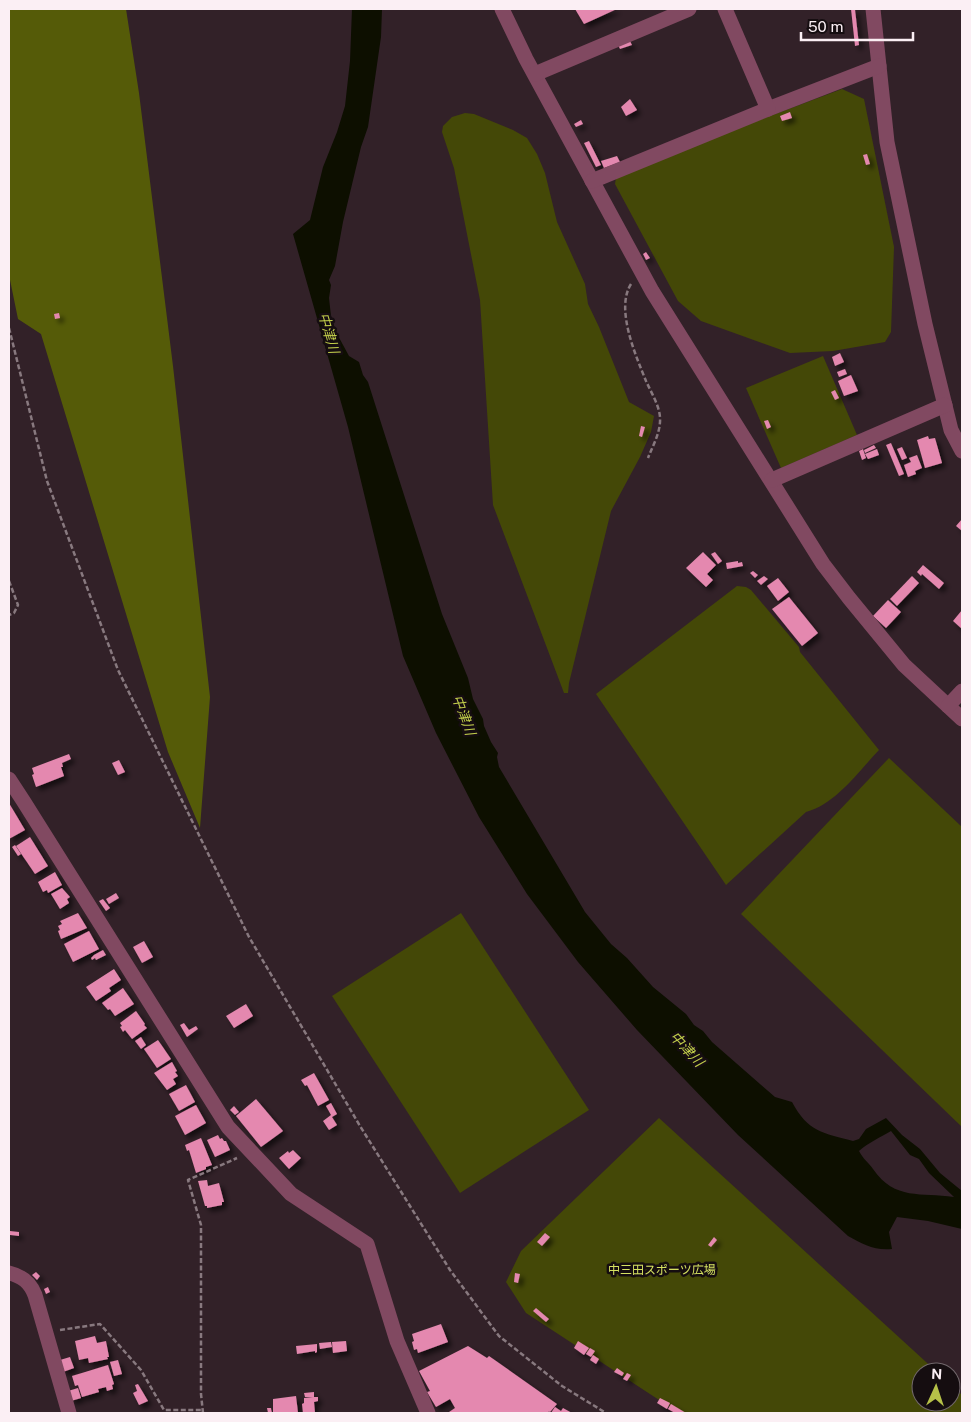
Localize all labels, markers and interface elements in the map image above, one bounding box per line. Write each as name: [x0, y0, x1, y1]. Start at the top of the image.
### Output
scale bar: [801, 10, 914, 42]
text: 50 m: [808, 18, 843, 35]
water label: 中津川: [316, 311, 343, 357]
water label: 中津川: [449, 693, 479, 739]
water label: 中津川: [667, 1028, 709, 1071]
park label: 中三田スポーツ広場: [608, 1263, 716, 1277]
north arrow: [911, 1362, 961, 1412]
text: N: [931, 1366, 943, 1382]

